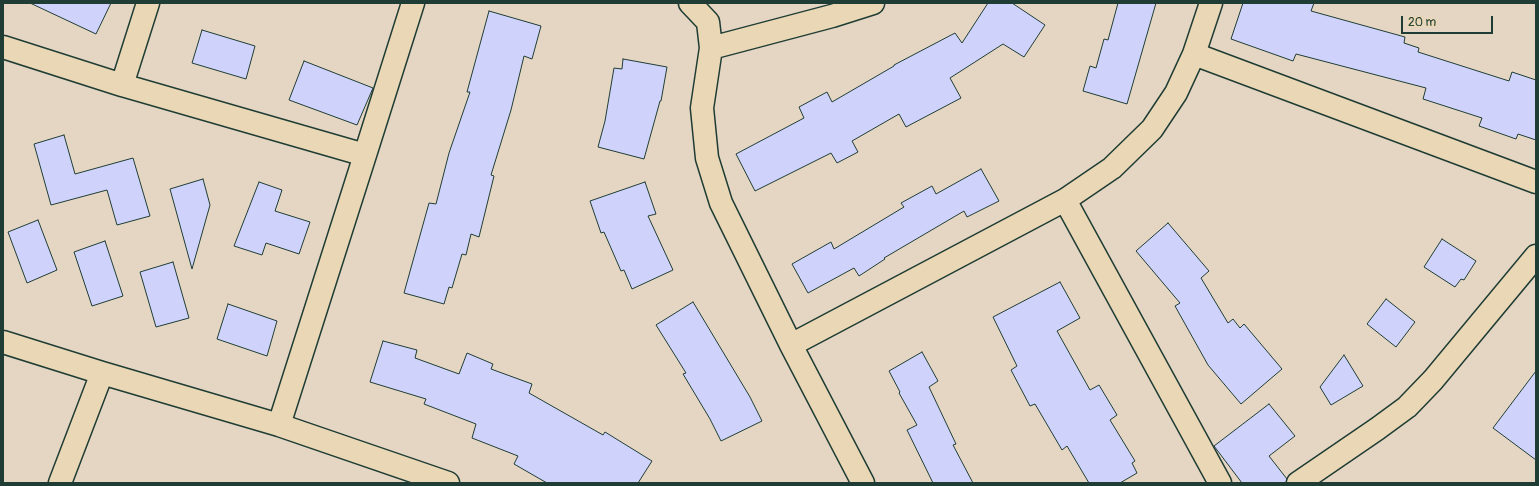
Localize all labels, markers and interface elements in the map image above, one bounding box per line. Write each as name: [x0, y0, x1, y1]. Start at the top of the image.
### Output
scale bar: [1403, 8, 1495, 34]
text: 20 m: [1408, 15, 1436, 30]

